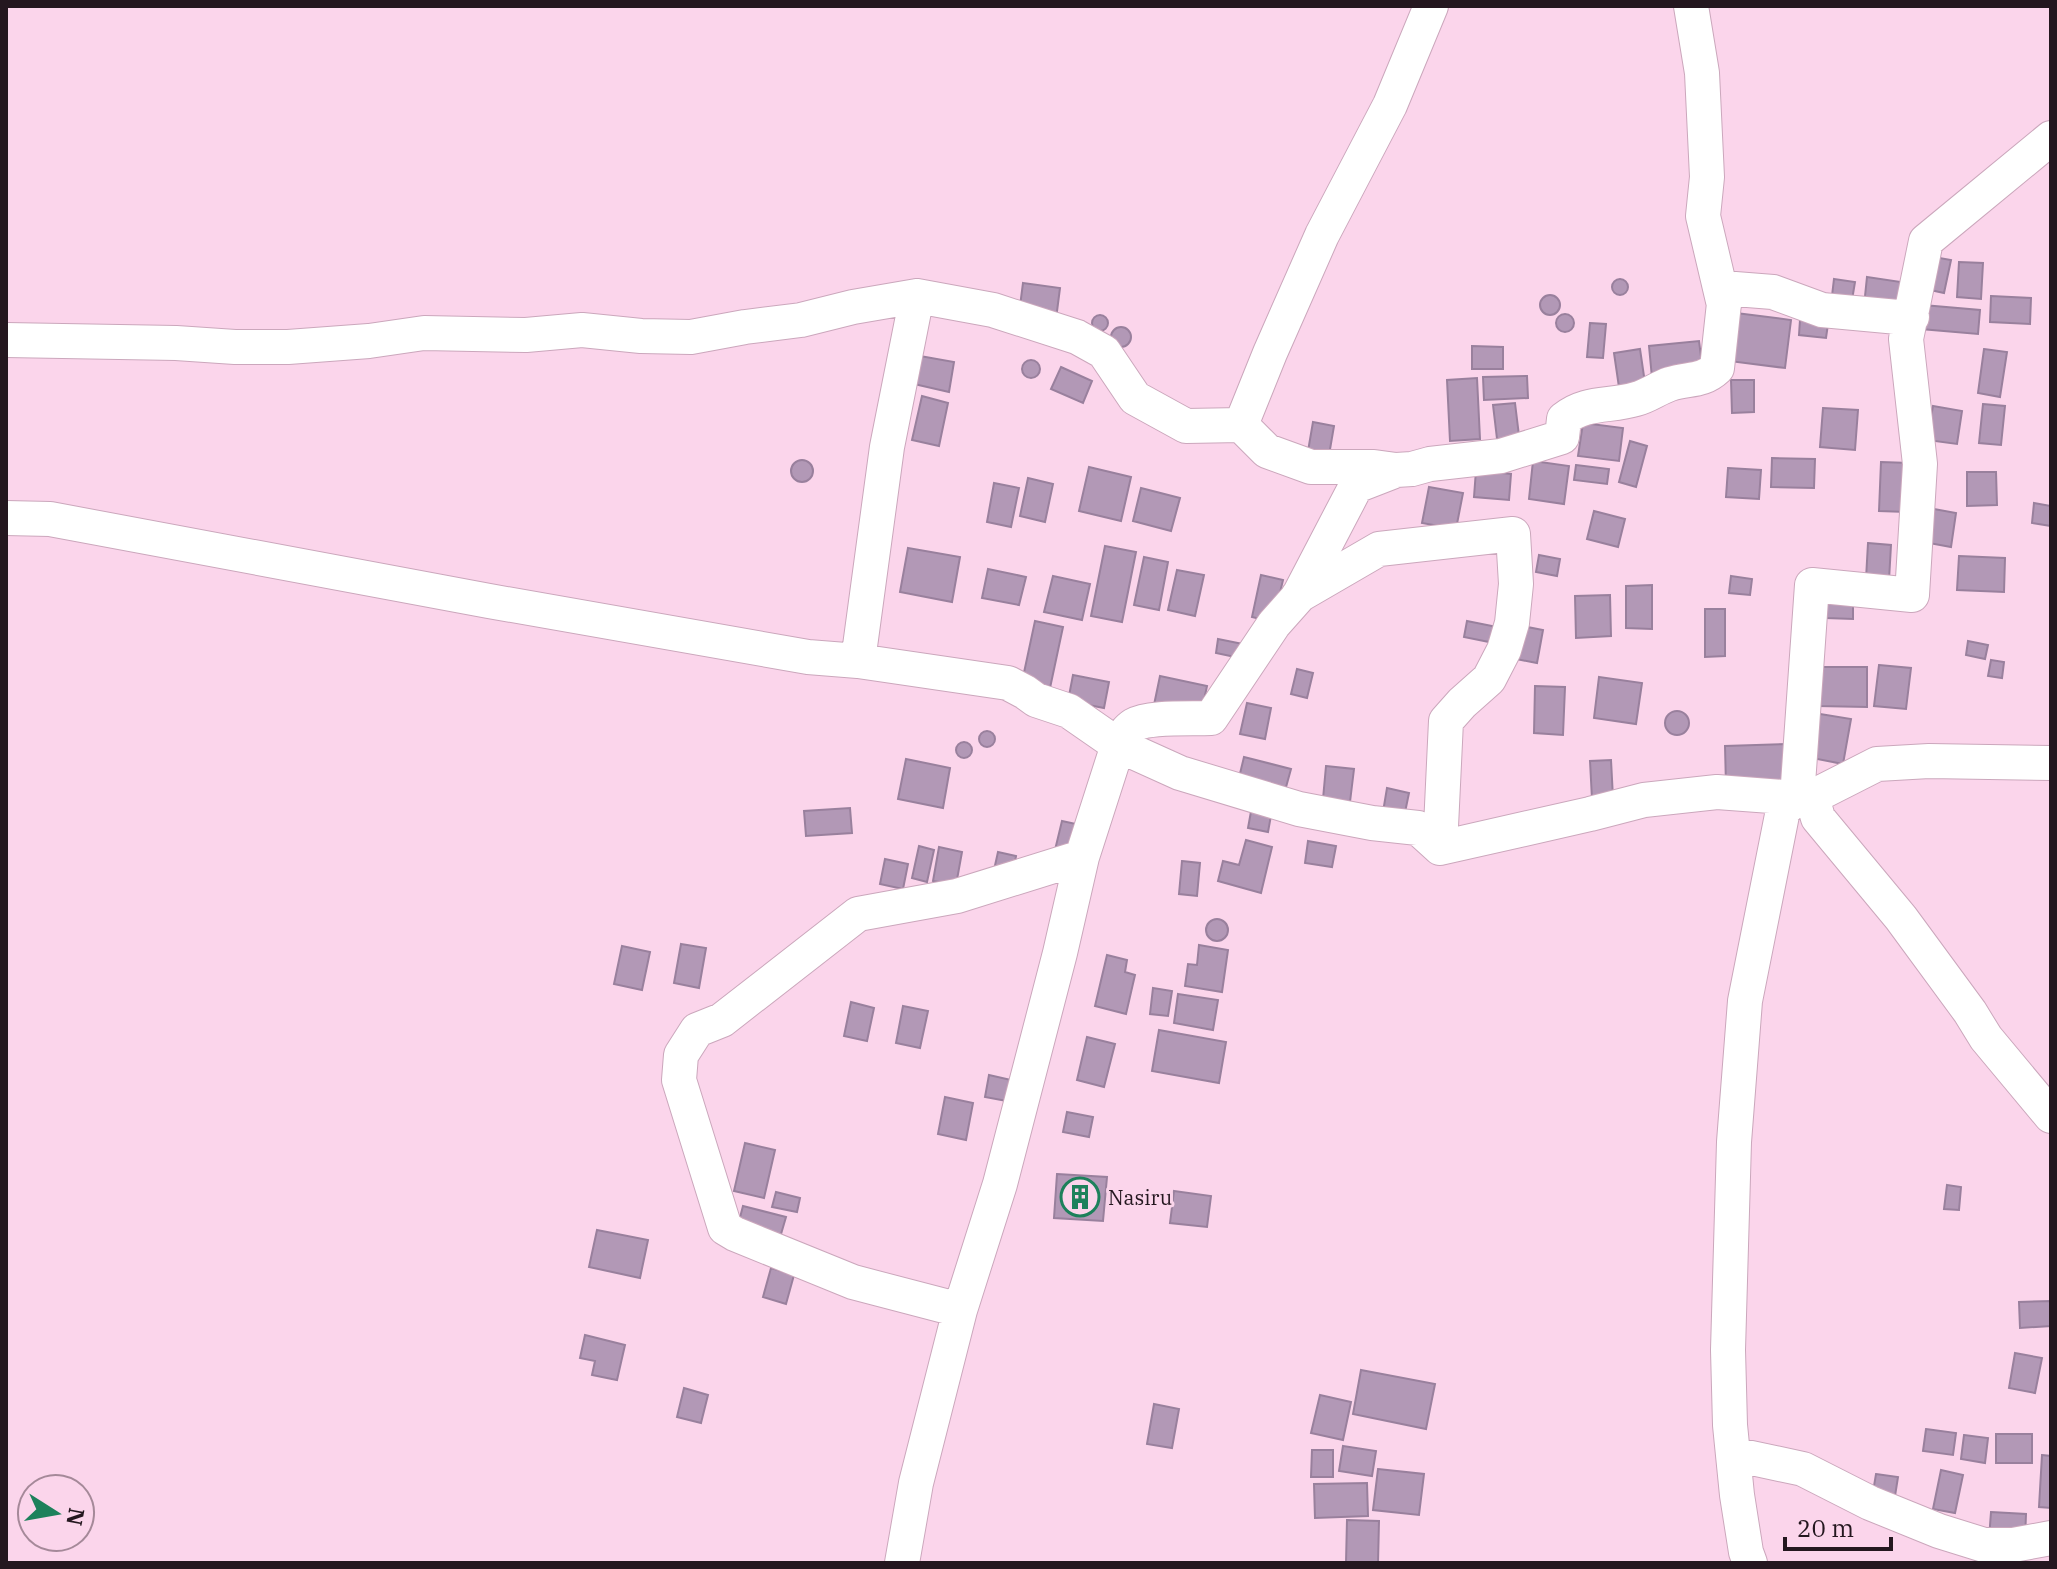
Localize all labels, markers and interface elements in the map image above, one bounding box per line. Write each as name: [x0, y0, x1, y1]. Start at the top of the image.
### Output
building icon: Nasiru: [1059, 1176, 1101, 1218]
place label: Nasiru: [1108, 1184, 1172, 1211]
north arrow: [16, 1473, 96, 1553]
scale bar: [1785, 1501, 1891, 1551]
text: N: [60, 1506, 92, 1528]
text: 20 m: [1797, 1512, 1854, 1544]

